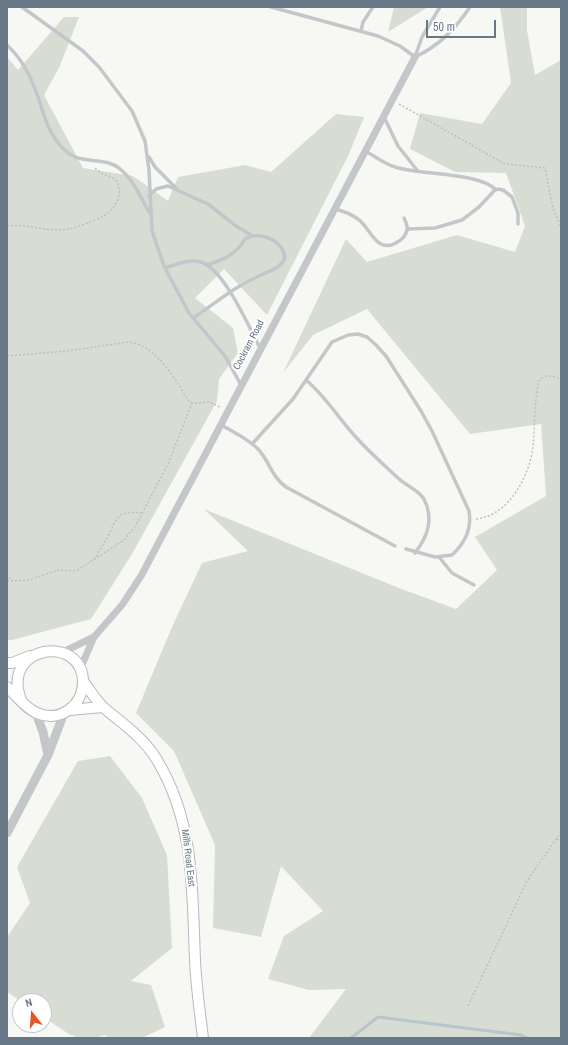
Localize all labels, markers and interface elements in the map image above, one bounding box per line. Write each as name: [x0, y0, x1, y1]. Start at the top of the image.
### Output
scale bar: [428, 12, 498, 38]
text: 50 m: [433, 19, 455, 35]
street label: Cockram Road: [231, 318, 267, 372]
street label: Mills Road East: [179, 829, 197, 887]
north arrow: [12, 993, 52, 1033]
text: N: [24, 995, 34, 1010]

